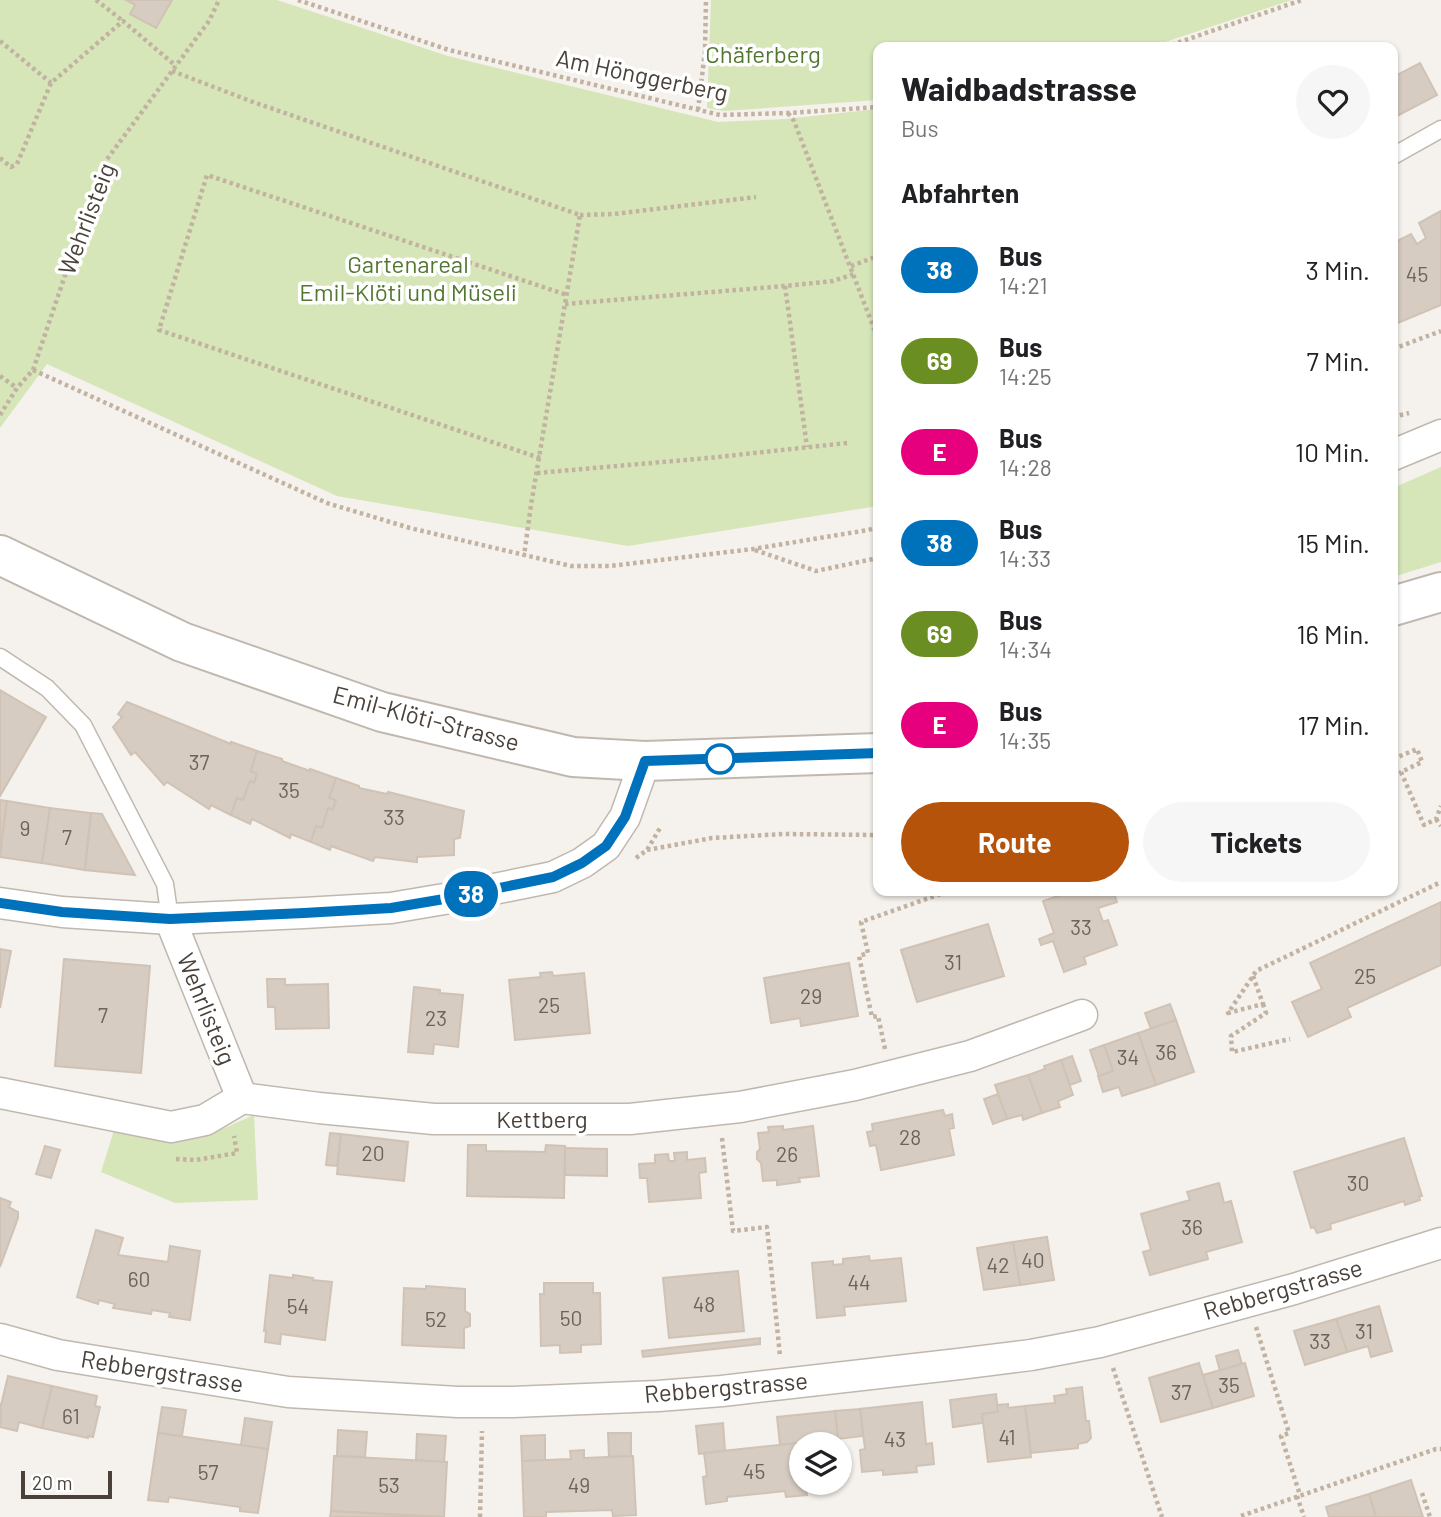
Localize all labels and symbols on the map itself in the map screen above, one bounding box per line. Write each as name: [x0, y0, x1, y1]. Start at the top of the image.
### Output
park label: Chäferberg: [705, 39, 821, 68]
street label: Am Hönggerberg: [554, 42, 731, 107]
street label: Wehrlisteig: [51, 158, 120, 279]
park label: Gartenareal Emil-Klöti und Müseli: [299, 249, 517, 306]
house number: 45: [1406, 261, 1428, 286]
street label: Emil-Klöti-Strasse: [330, 679, 523, 756]
unlabelled marker: [705, 744, 735, 774]
house number: 37: [189, 749, 209, 774]
house number: 35: [278, 777, 300, 802]
house number: 33: [383, 804, 405, 829]
house number: 9: [20, 815, 30, 840]
house number: 7: [62, 824, 72, 849]
line badge: 38: [440, 871, 503, 917]
house number: 33: [1070, 914, 1092, 939]
street label: Wehrlisteig: [172, 948, 243, 1068]
house number: 31: [944, 949, 962, 974]
house number: 25: [1354, 963, 1376, 988]
house number: 29: [800, 983, 822, 1008]
house number: 25: [538, 992, 560, 1017]
house number: 7: [98, 1002, 108, 1027]
house number: 23: [425, 1005, 447, 1030]
house number: 36: [1155, 1039, 1177, 1064]
house number: 34: [1117, 1044, 1139, 1069]
street label: Kettberg: [496, 1104, 588, 1133]
house number: 28: [899, 1124, 921, 1149]
house number: 20: [361, 1140, 385, 1165]
house number: 26: [776, 1141, 798, 1166]
house number: 30: [1347, 1170, 1369, 1195]
house number: 36: [1181, 1214, 1203, 1239]
house number: 40: [1021, 1247, 1045, 1272]
house number: 42: [987, 1252, 1009, 1277]
street label: Rebbergstrasse: [1200, 1252, 1365, 1325]
house number: 60: [128, 1266, 150, 1291]
house number: 44: [847, 1269, 871, 1294]
house number: 48: [693, 1291, 715, 1316]
house number: 54: [287, 1293, 309, 1318]
house number: 50: [560, 1305, 582, 1330]
house number: 52: [425, 1306, 447, 1331]
house number: 31: [1355, 1318, 1373, 1343]
house number: 33: [1309, 1328, 1331, 1353]
street label: Rebbergstrasse: [79, 1343, 246, 1398]
street label: Rebbergstrasse: [643, 1365, 809, 1408]
house number: 35: [1218, 1372, 1240, 1397]
house number: 37: [1171, 1379, 1191, 1404]
house number: 61: [62, 1403, 80, 1428]
house number: 41: [999, 1424, 1016, 1449]
house number: 43: [884, 1426, 906, 1451]
house number: 45: [743, 1458, 765, 1483]
house number: 57: [198, 1459, 218, 1484]
scale bar: [21, 1468, 112, 1500]
house number: 53: [378, 1472, 400, 1497]
house number: 49: [568, 1472, 590, 1497]

